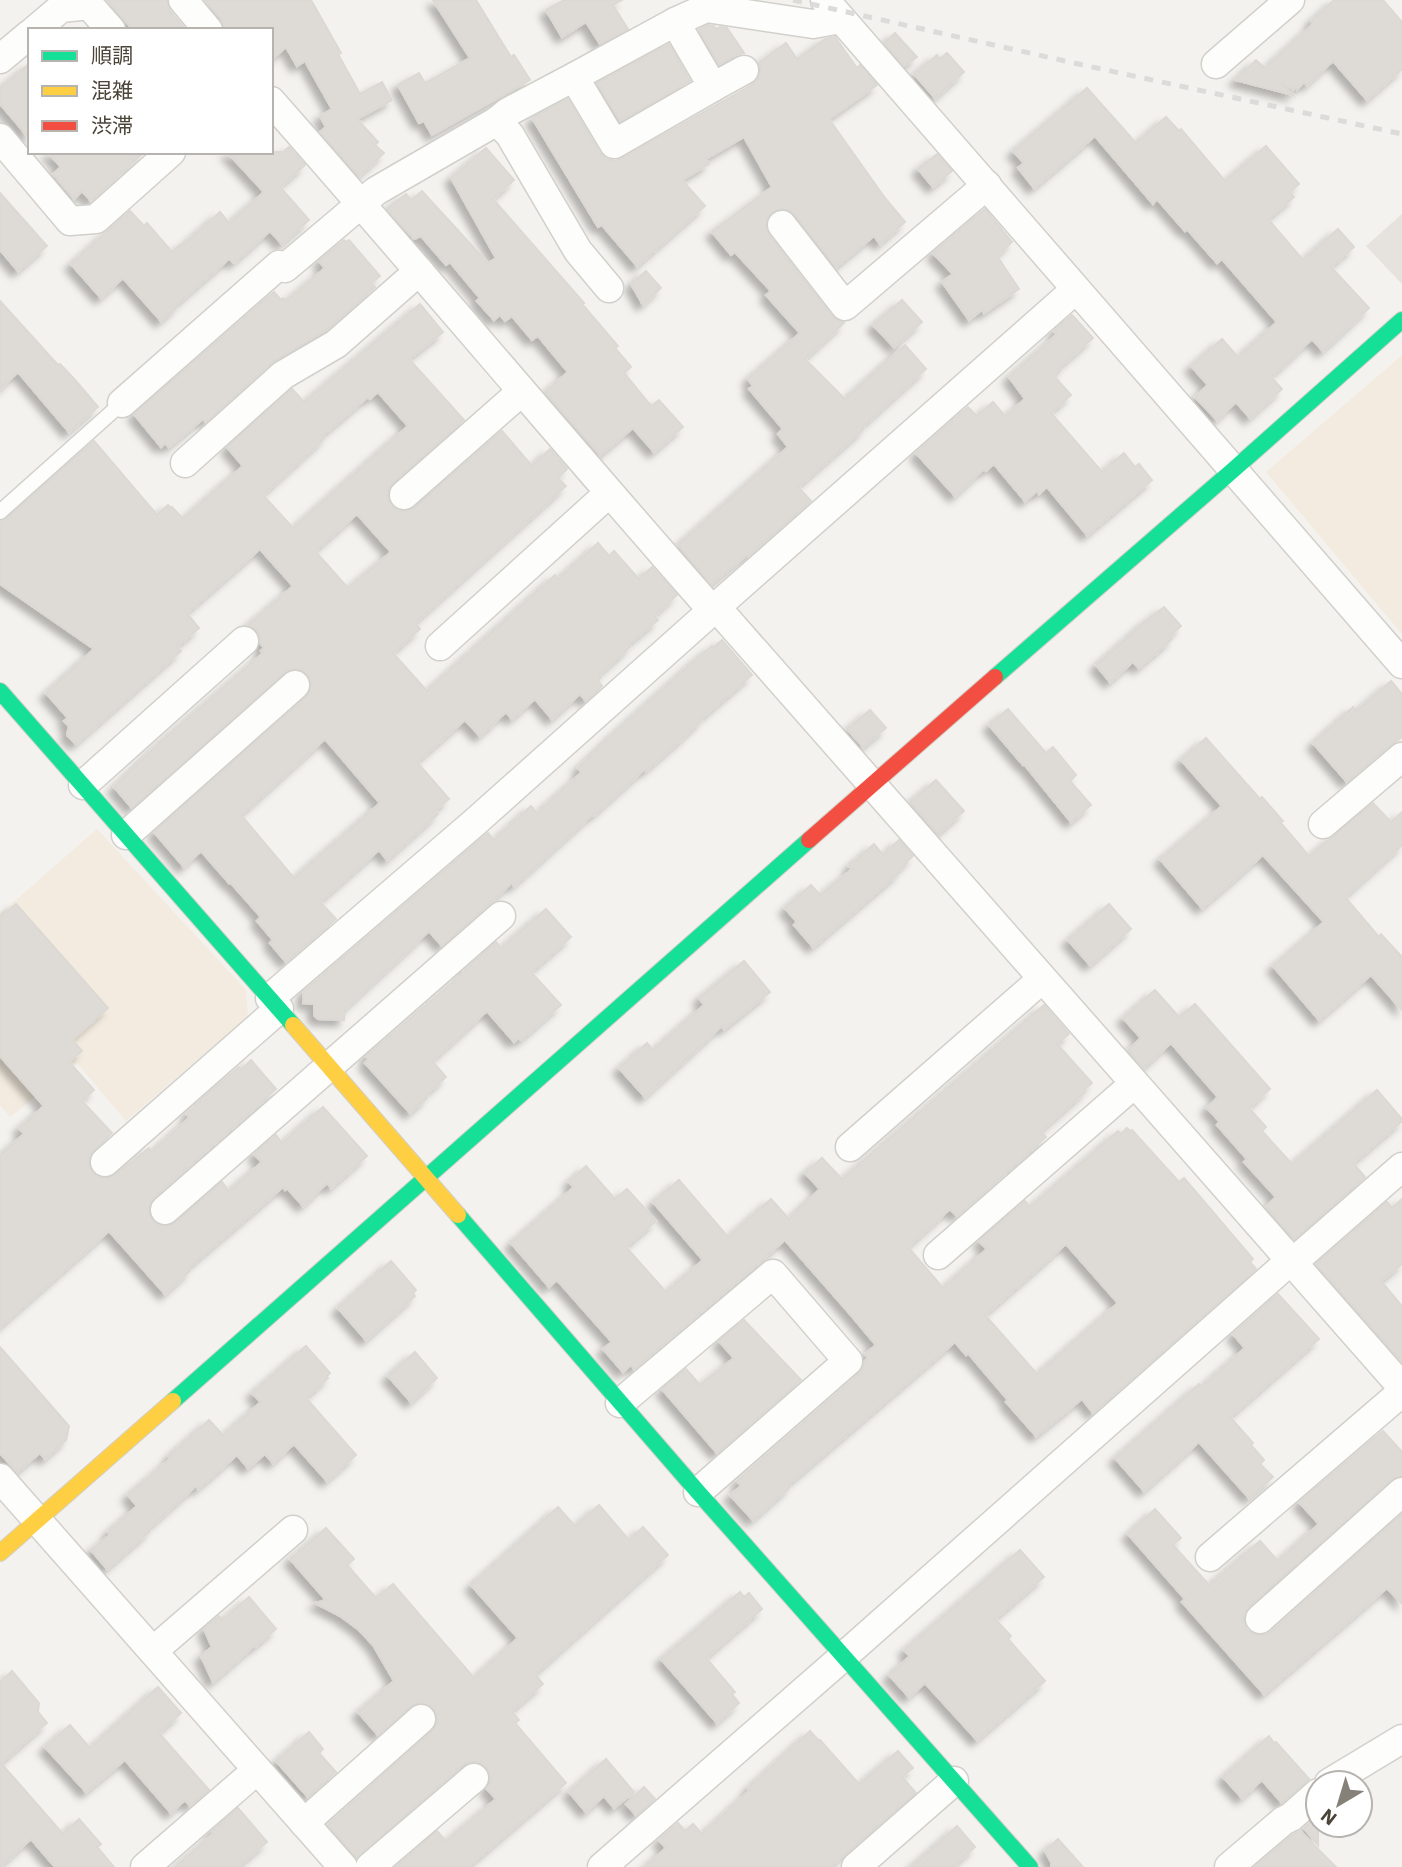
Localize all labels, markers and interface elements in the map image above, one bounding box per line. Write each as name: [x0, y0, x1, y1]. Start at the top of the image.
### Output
legend: [28, 28, 273, 154]
text: 順調: [91, 41, 133, 69]
text: 混雑: [91, 76, 133, 104]
text: 渋滞: [91, 111, 133, 139]
north arrow: [1304, 1769, 1374, 1839]
text: N: [1316, 1804, 1341, 1831]

